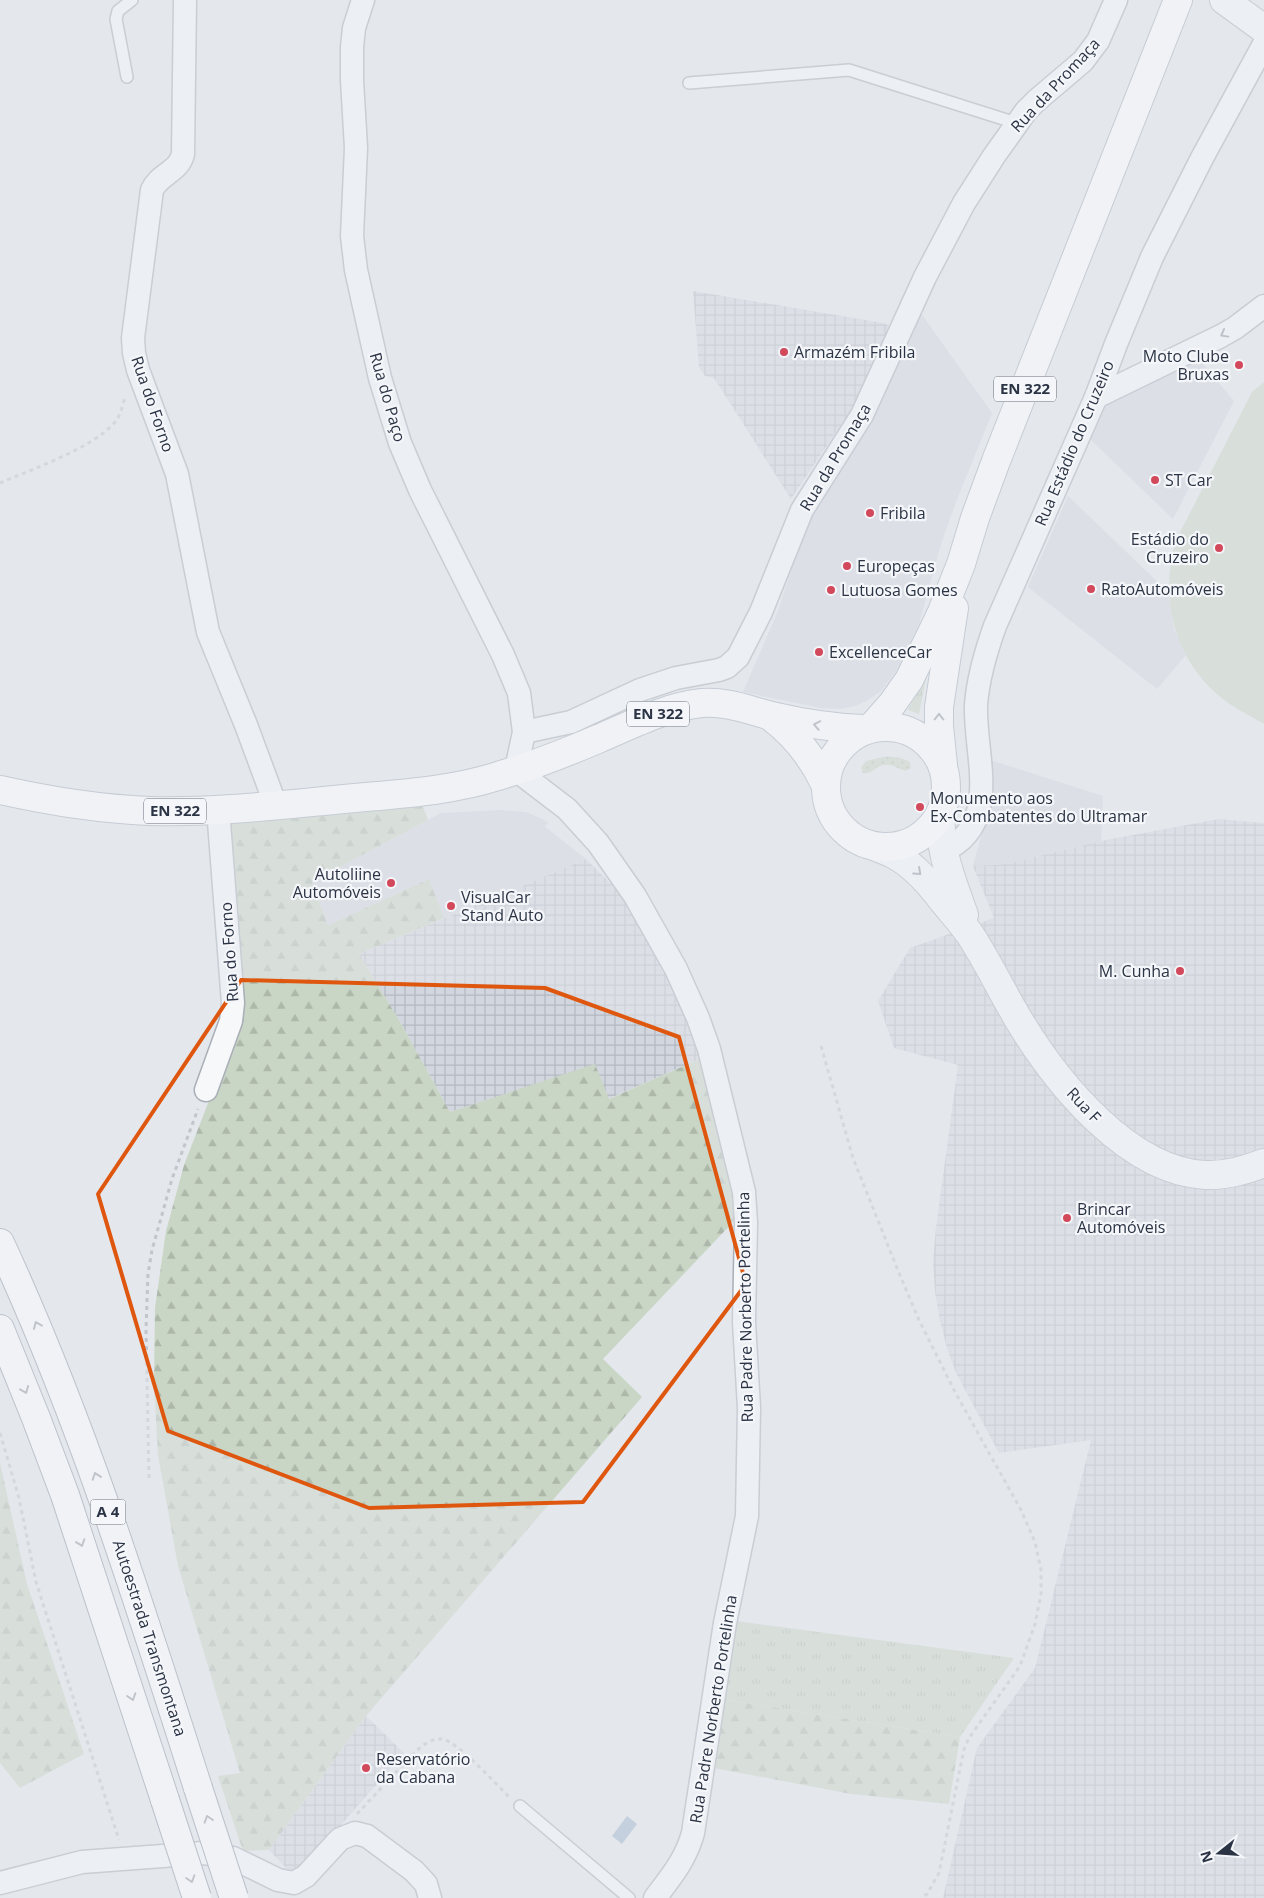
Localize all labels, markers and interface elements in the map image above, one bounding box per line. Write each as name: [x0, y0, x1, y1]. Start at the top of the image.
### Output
street label: Rua da Promaça: [1005, 33, 1105, 137]
one-way arrow: [1221, 328, 1230, 338]
place label: Armazém Fribila: [794, 341, 915, 363]
place label: Moto Clube Bruxas: [1143, 345, 1229, 385]
marker: Armazém Fribila: [778, 346, 790, 358]
street label: Rua do Paço: [365, 350, 411, 444]
street label: Rua do Forno: [126, 353, 180, 455]
street label: Rua Estádio do Cruzeiro: [1029, 357, 1119, 529]
marker: Moto Clube Bruxas: [1233, 359, 1245, 371]
road number: EN 322: [994, 376, 1056, 402]
street label: Rua da Promaça: [794, 399, 876, 515]
place label: ST Car: [1165, 469, 1213, 491]
marker: ST Car: [1149, 474, 1161, 486]
place label: Fribila: [880, 502, 926, 524]
marker: Fribila: [864, 507, 876, 519]
place label: Estádio do Cruzeiro: [1131, 528, 1209, 568]
marker: Estádio do Cruzeiro: [1213, 542, 1225, 554]
place label: Europeças: [857, 555, 935, 577]
marker: Europeças: [841, 560, 853, 572]
place label: RatoAutomóveis: [1101, 578, 1223, 600]
place label: Lutuosa Gomes: [841, 579, 958, 601]
marker: RatoAutomóveis: [1085, 583, 1097, 595]
marker: Lutuosa Gomes: [825, 584, 837, 596]
place label: ExcellenceCar: [829, 641, 932, 663]
marker: ExcellenceCar: [813, 646, 825, 658]
road number: EN 322: [627, 702, 689, 726]
one-way arrow: [933, 713, 944, 721]
one-way arrow: [812, 720, 821, 730]
place label: Monumento aos Ex-Combatentes do Ultramar: [930, 787, 1148, 827]
road number: EN 322: [144, 798, 206, 824]
marker: Monumento aos Ex-Combatentes do Ultramar: [914, 801, 926, 813]
place label: Autoliine Automóveis: [293, 863, 381, 903]
one-way arrow: [912, 866, 921, 875]
marker: Autoliine Automóveis: [385, 877, 397, 889]
place label: VisualCar Stand Auto: [461, 886, 543, 926]
marker: VisualCar Stand Auto: [445, 900, 457, 912]
street label: Rua do Forno: [215, 901, 243, 1003]
place label: M. Cunha: [1099, 960, 1170, 982]
marker: M. Cunha: [1174, 965, 1186, 977]
street label: Rua F: [1062, 1083, 1106, 1127]
street label: Rua Padre Norberto Portelinha: [732, 1191, 758, 1423]
place label: Brincar Automóveis: [1077, 1198, 1165, 1238]
marker: Brincar Automóveis: [1061, 1212, 1073, 1224]
one-way arrow: [32, 1321, 43, 1330]
one-way arrow: [19, 1385, 29, 1394]
one-way arrow: [91, 1472, 101, 1481]
road number: A 4: [90, 1500, 126, 1524]
street label: Autoestrada Transmontana: [108, 1537, 192, 1739]
one-way arrow: [75, 1538, 85, 1546]
street label: Rua Padre Norberto Portelinha: [684, 1593, 742, 1825]
one-way arrow: [126, 1692, 136, 1701]
place label: Reservatório da Cabana: [376, 1748, 470, 1788]
marker: Reservatório da Cabana: [360, 1762, 372, 1774]
one-way arrow: [204, 1815, 214, 1823]
north arrow: [1194, 1828, 1244, 1878]
text: N: [1195, 1849, 1217, 1865]
one-way arrow: [185, 1874, 195, 1883]

